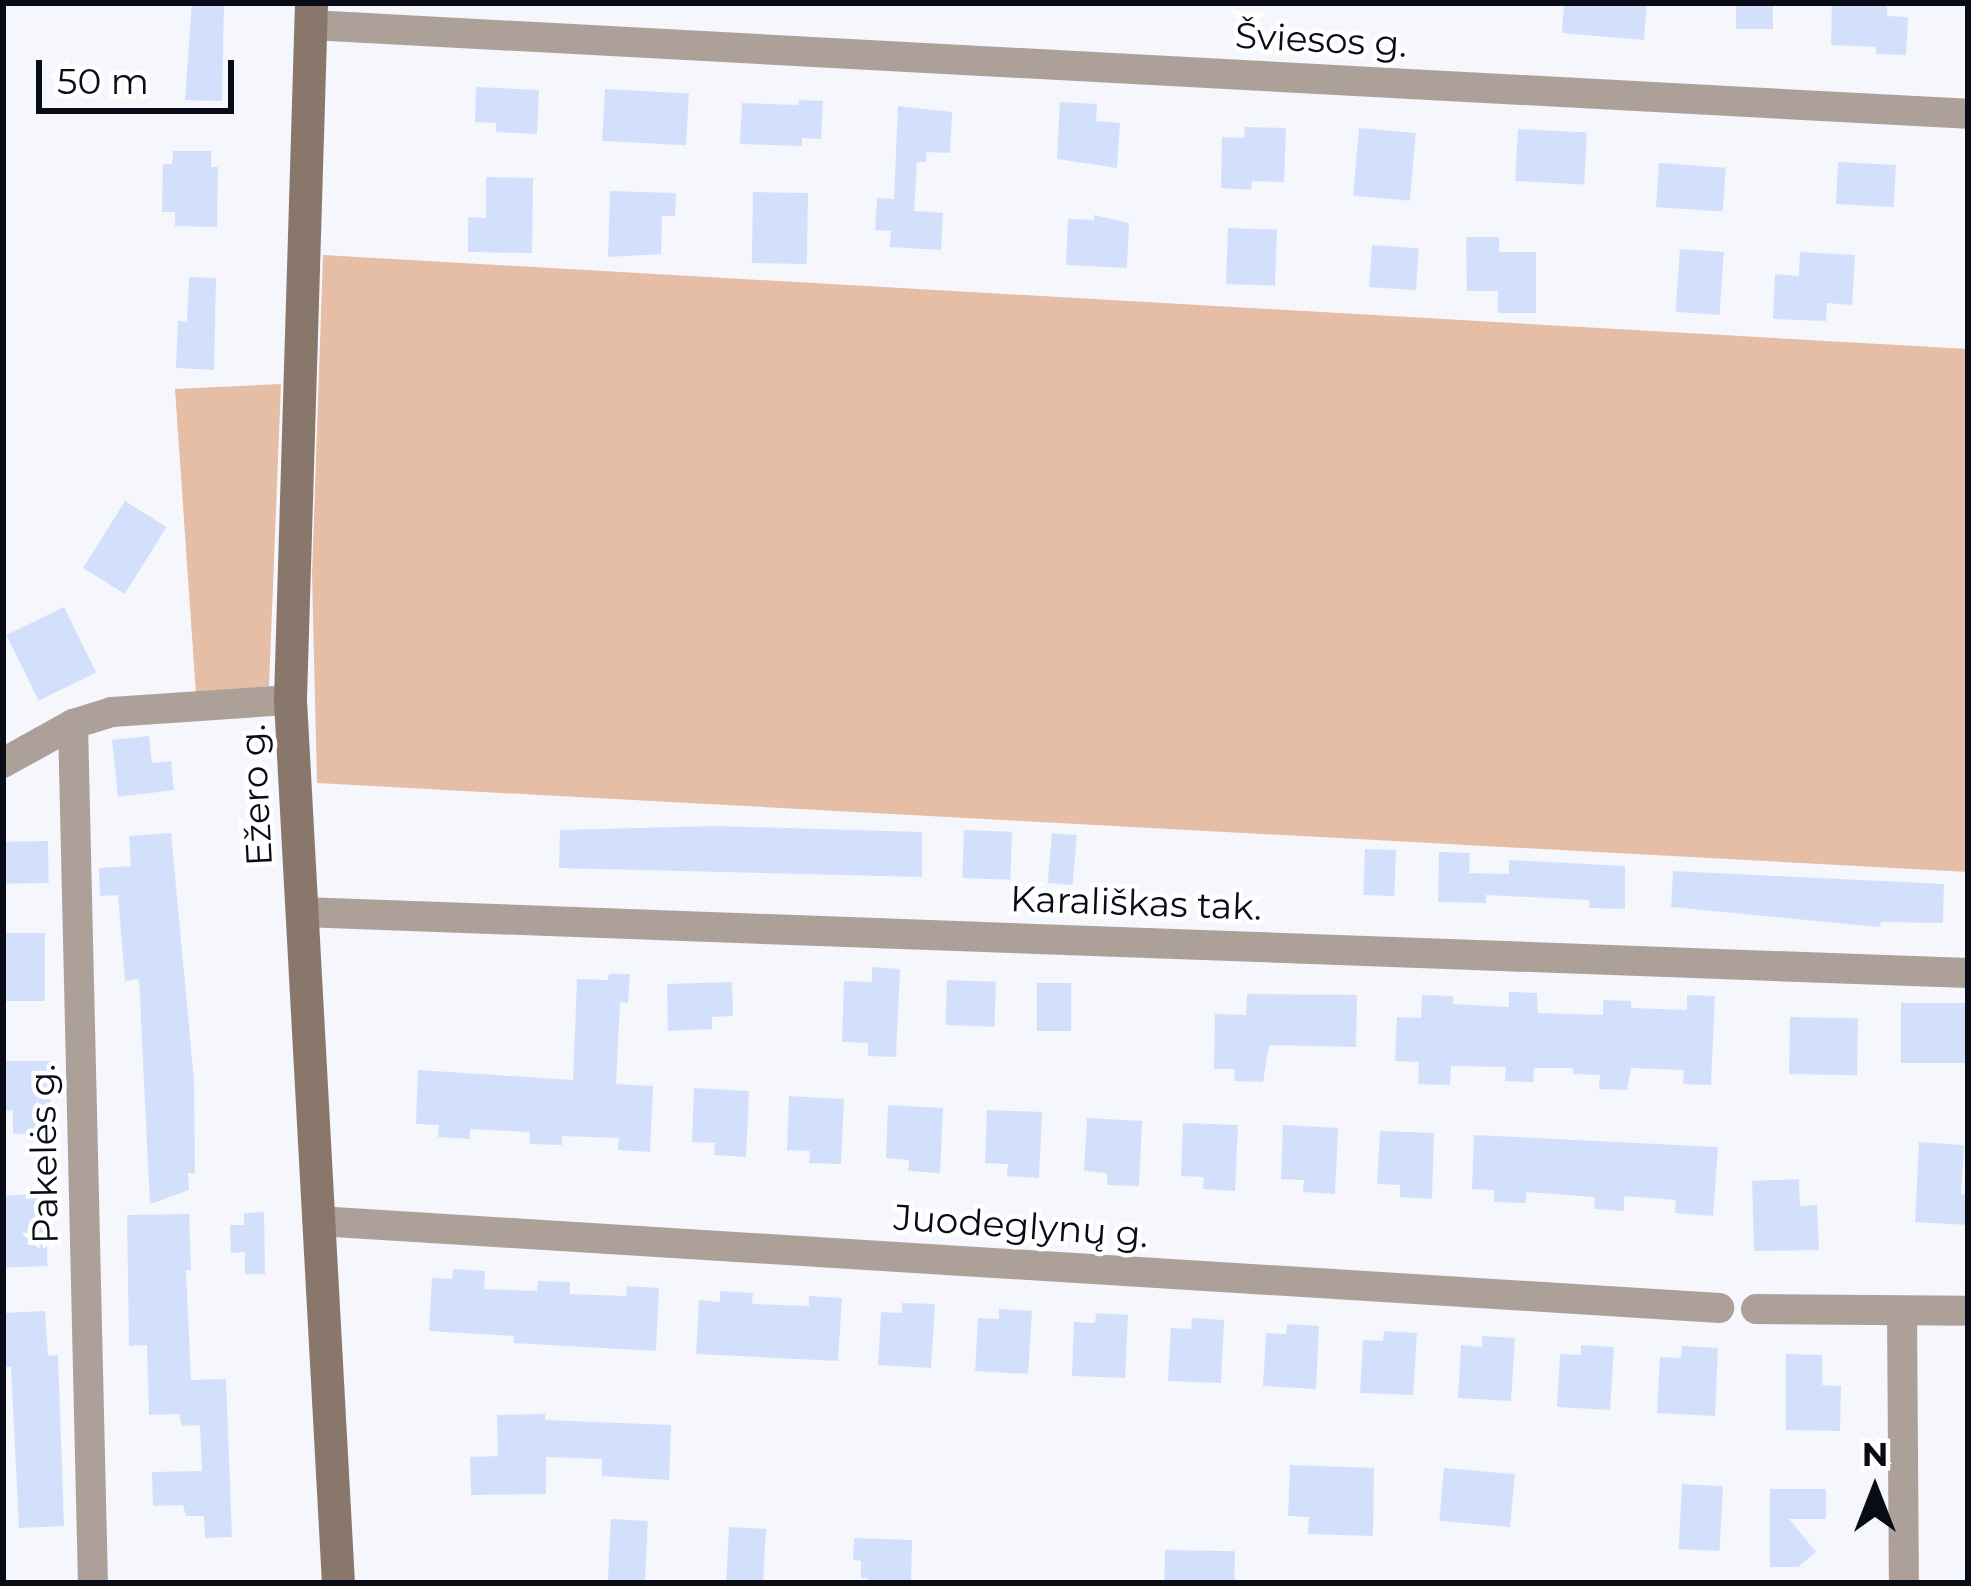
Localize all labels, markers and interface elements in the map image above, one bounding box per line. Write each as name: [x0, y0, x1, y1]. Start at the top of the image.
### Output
street label: Šviesos g.: [1234, 14, 1408, 66]
scale bar: [42, 36, 240, 110]
text: 50 m: [57, 59, 149, 103]
street label: Ežero g.: [231, 723, 281, 867]
street label: Karališkas tak.: [1010, 877, 1262, 929]
street label: Pakelės g.: [21, 1064, 67, 1244]
street label: Juodeglynų g.: [892, 1196, 1150, 1256]
north arrow: [1815, 1430, 1935, 1550]
text: N: [1862, 1434, 1888, 1474]

